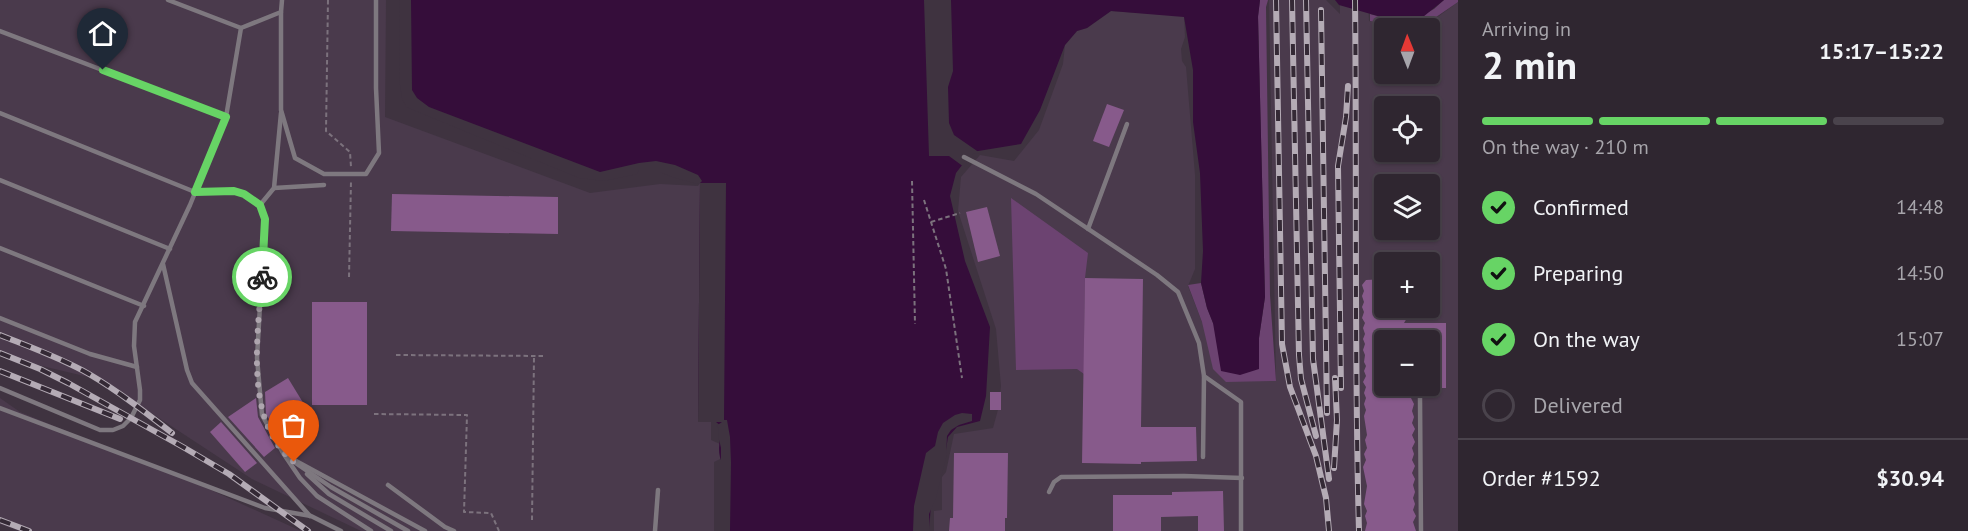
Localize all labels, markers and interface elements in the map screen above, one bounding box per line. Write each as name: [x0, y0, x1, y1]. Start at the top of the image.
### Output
pin: [77, 8, 128, 70]
text: Arriving in: [1482, 16, 1571, 42]
icon: home: [86, 17, 119, 50]
north arrow: [1374, 18, 1440, 84]
map controls: [1374, 18, 1440, 396]
text: 15:17–15:22: [1819, 37, 1944, 65]
text: 2 min: [1482, 39, 1577, 90]
button: locate: [1374, 96, 1440, 162]
text: On the way · 210 m: [1482, 134, 1649, 160]
button: layers: [1374, 174, 1440, 240]
icon: check: [1482, 191, 1515, 224]
text: Confirmed: [1533, 193, 1629, 221]
text: 14:48: [1896, 194, 1944, 220]
courier: [232, 247, 292, 307]
button: +: [1374, 252, 1440, 318]
icon: check: [1482, 257, 1515, 290]
text: Preparing: [1533, 259, 1623, 287]
text: 14:50: [1896, 260, 1944, 286]
icon: bike: [246, 261, 279, 294]
icon: check: [1482, 323, 1515, 356]
text: On the way: [1533, 325, 1640, 353]
text: 15:07: [1896, 326, 1944, 352]
button: −: [1374, 330, 1440, 396]
text: Delivered: [1533, 391, 1623, 419]
pin: [268, 400, 319, 462]
icon: bag: [277, 409, 310, 442]
text: Order #1592: [1482, 464, 1601, 492]
text: $30.94: [1876, 464, 1944, 492]

